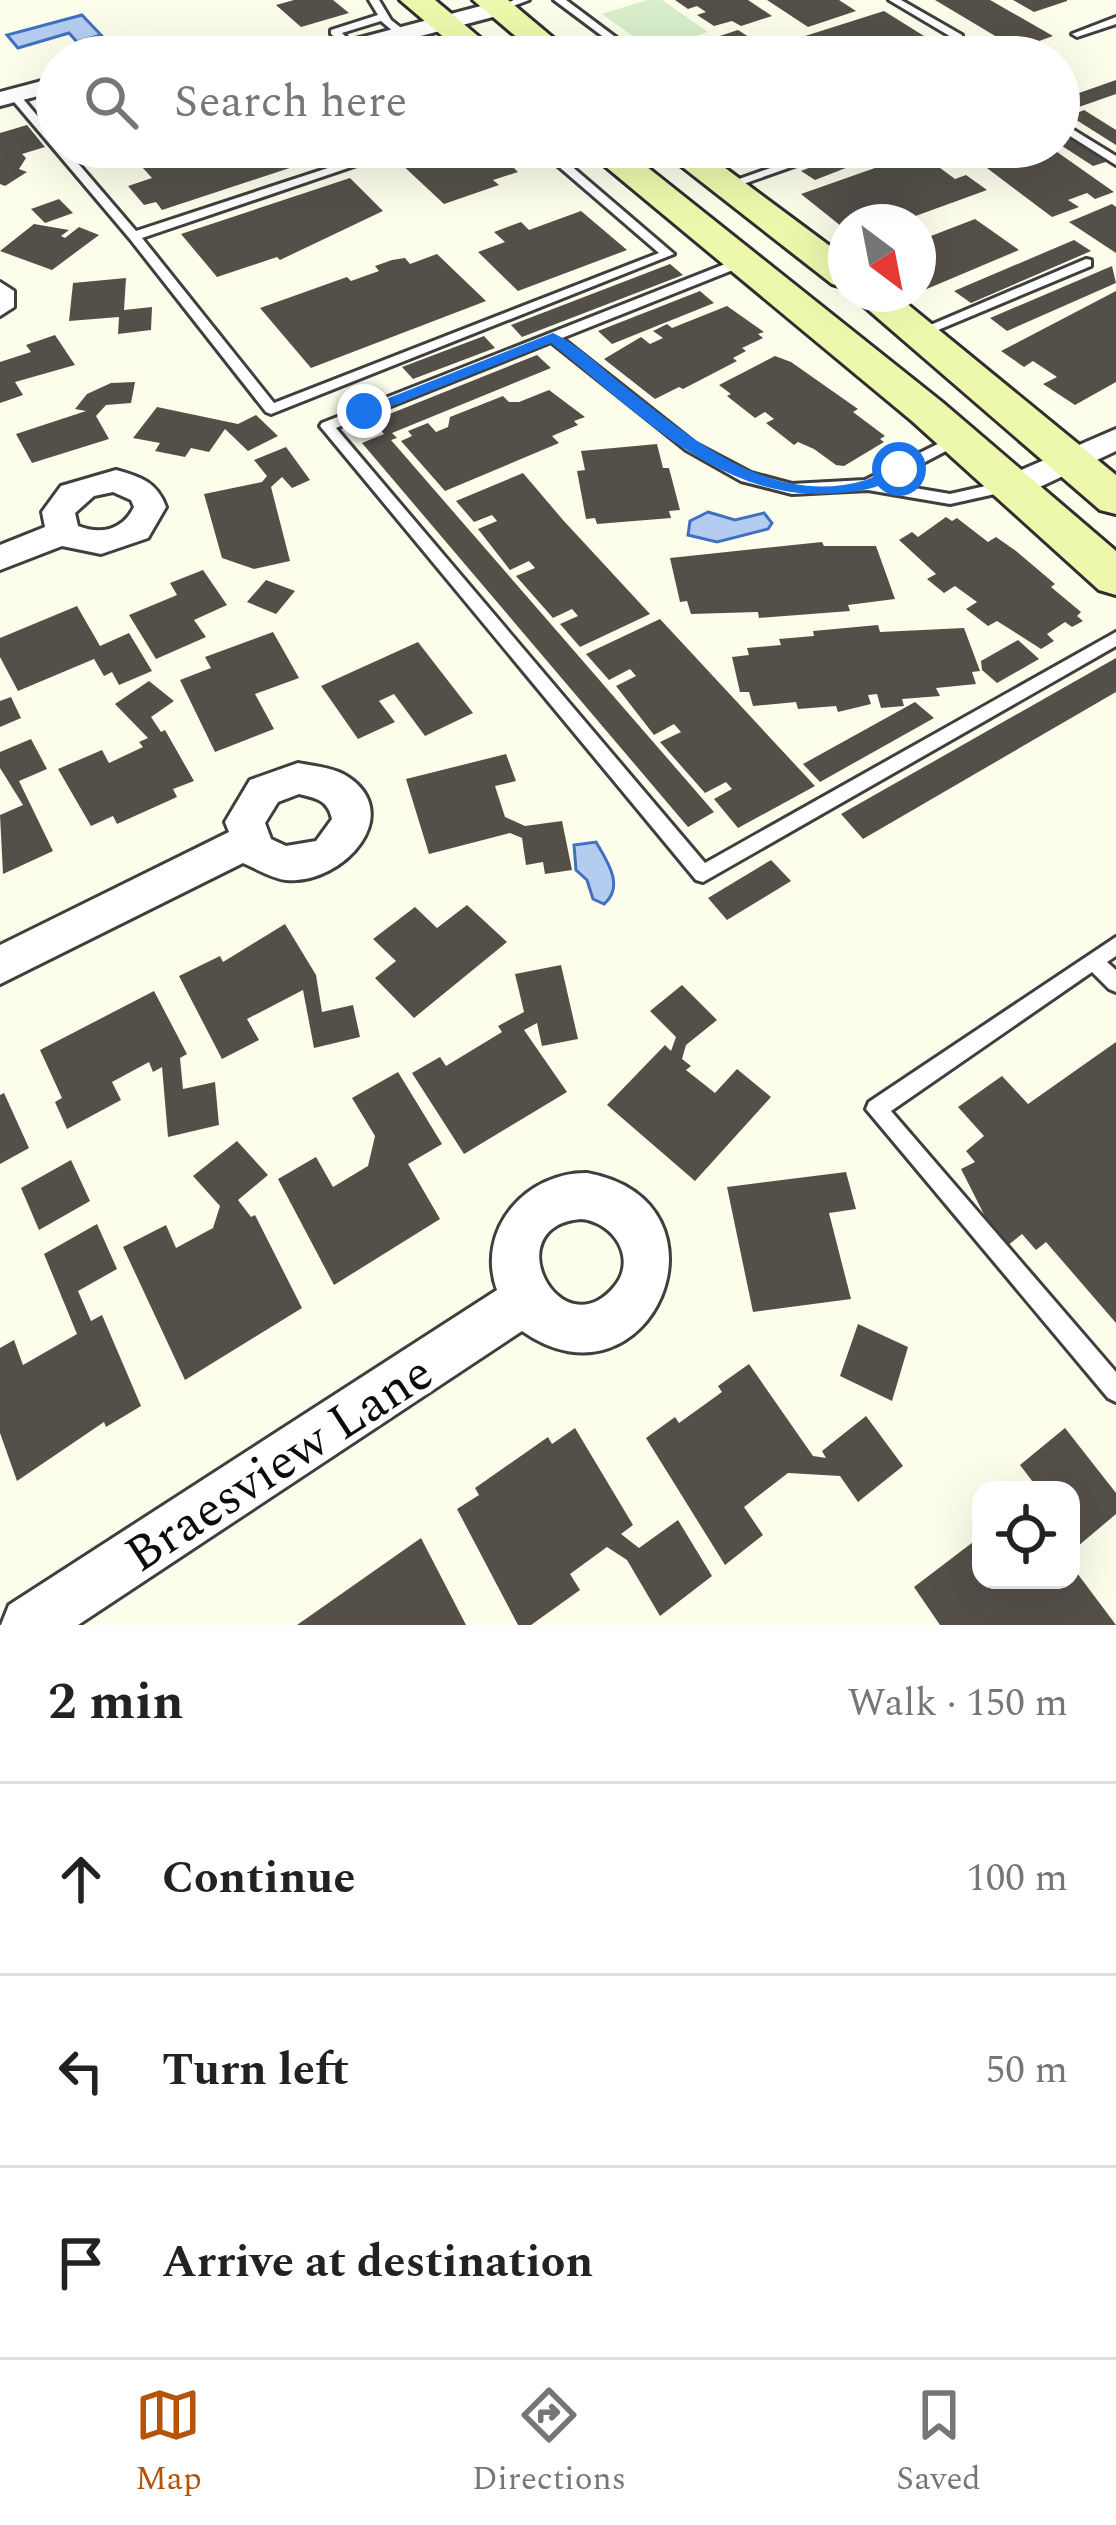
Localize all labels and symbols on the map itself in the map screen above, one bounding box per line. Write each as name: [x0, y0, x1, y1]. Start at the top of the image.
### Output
north arrow: [828, 204, 936, 312]
route end: [337, 384, 391, 438]
route start: [872, 442, 926, 496]
street label: Braesview Lane: [110, 1335, 449, 1594]

